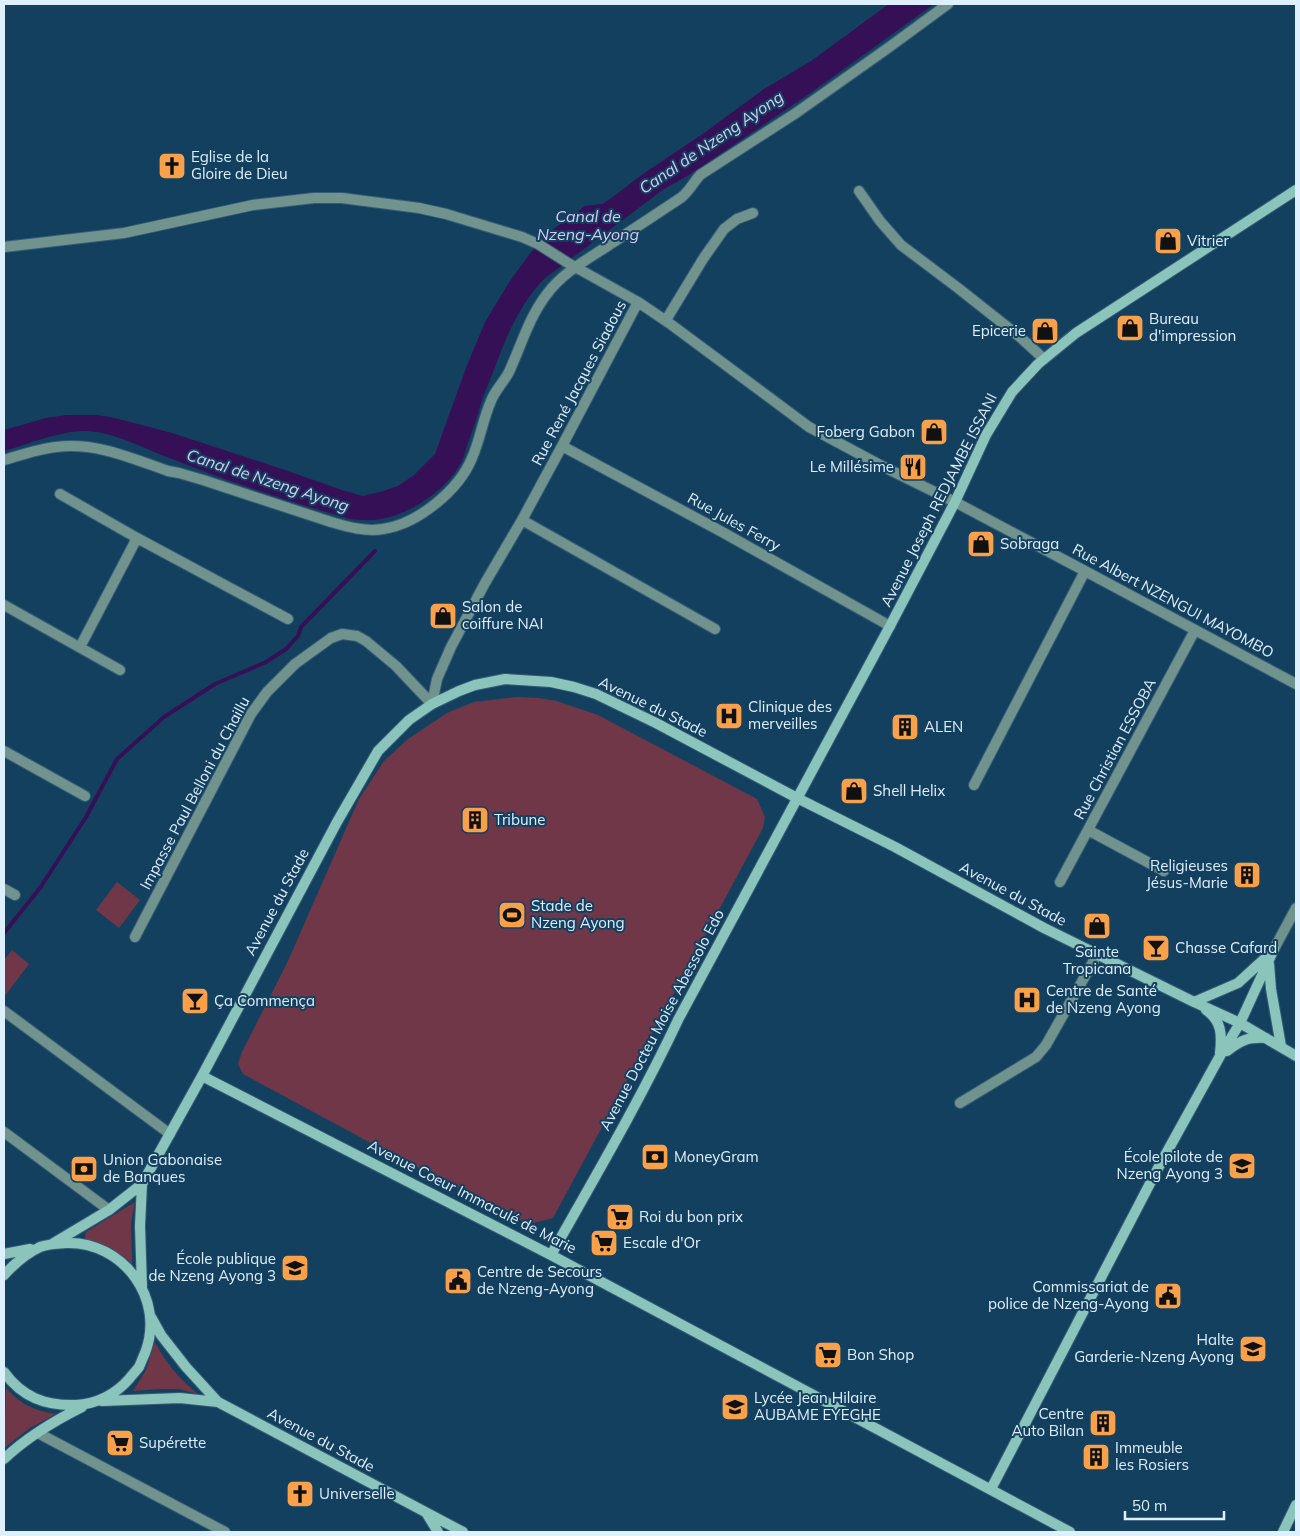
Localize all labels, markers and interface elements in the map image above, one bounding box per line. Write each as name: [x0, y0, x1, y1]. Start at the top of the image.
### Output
water label: Canal de Nzeng Ayong: [635, 86, 787, 198]
place label: Eglise de la Gloire de Dieu: [191, 147, 288, 183]
church icon: Eglise de la Gloire de Dieu: [157, 151, 187, 181]
water label: Canal de Nzeng-Ayong: [537, 206, 639, 244]
shop icon: Vitrier: [1153, 226, 1183, 256]
place label: Vitrier: [1187, 231, 1229, 250]
street label: Rue René Jacques Siadous: [527, 297, 630, 469]
place label: Bureau d'impression: [1149, 309, 1236, 345]
shop icon: Bureau d'impression: [1115, 313, 1145, 343]
shop icon: Epicerie: [1030, 316, 1060, 346]
place label: Epicerie: [972, 321, 1026, 340]
street label: Avenue Joseph REDJAMBE ISSANI: [876, 390, 1001, 610]
shop icon: Foberg Gabon: [919, 417, 949, 447]
place label: Foberg Gabon: [817, 422, 915, 441]
water label: Canal de Nzeng Ayong: [184, 444, 352, 516]
restaurant icon: Le Millésime: [898, 452, 928, 482]
place label: Le Millésime: [810, 457, 894, 476]
street label: Rue Jules Ferry: [684, 488, 784, 555]
shop icon: Sobraga: [966, 529, 996, 559]
place label: Sobraga: [1000, 534, 1059, 553]
street label: Rue Albert NZENGUI MAYOMBO: [1069, 539, 1277, 662]
place label: Salon de coiffure NAI: [462, 597, 544, 633]
shop icon: Salon de coiffure NAI: [428, 601, 458, 631]
street label: Avenue du Stade: [596, 672, 711, 741]
street label: Rue Christian ESSOBA: [1069, 675, 1160, 823]
street label: Impasse Paul Belloni du Chaillu: [135, 693, 254, 893]
place label: Clinique des merveilles: [748, 697, 832, 733]
hospital icon: Clinique des merveilles: [714, 701, 744, 731]
building icon: ALEN: [890, 712, 920, 742]
place label: ALEN: [924, 717, 963, 736]
shop icon: Shell Helix: [839, 776, 869, 806]
place label: Shell Helix: [873, 781, 945, 800]
building icon: Tribune: [460, 805, 490, 835]
place label: Tribune: [494, 810, 546, 829]
street label: Avenue du Stade: [240, 845, 313, 959]
place label: Religieuses Jésus-Marie: [1146, 856, 1228, 892]
street label: Avenue du Stade: [956, 857, 1070, 930]
building icon: Religieuses Jésus-Marie: [1232, 860, 1262, 890]
place label: Stade de Nzeng Ayong: [531, 896, 625, 932]
sports icon: Stade de Nzeng Ayong: [497, 900, 527, 930]
street label: Avenue Docteu Moise Abessolo Edo: [595, 906, 728, 1134]
shop icon: Sainte Tropicana: [1082, 911, 1112, 941]
bar icon: Chasse Cafard: [1141, 933, 1171, 963]
place label: Chasse Cafard: [1175, 938, 1277, 957]
place label: Sainte Tropicana: [1063, 942, 1131, 978]
place label: Centre de Santé de Nzeng Ayong: [1046, 981, 1161, 1017]
hospital icon: Centre de Santé de Nzeng Ayong: [1012, 985, 1042, 1015]
bar icon: Ça Commença: [180, 986, 210, 1016]
place label: Ça Commença: [214, 991, 315, 1010]
street label: Avenue Coeur Immaculé de Marie: [365, 1135, 580, 1258]
bank icon: MoneyGram: [640, 1142, 670, 1172]
place label: MoneyGram: [674, 1147, 759, 1166]
place label: École pilote de Nzeng Ayong 3: [1116, 1147, 1223, 1183]
place label: Union Gabonaise de Banques: [103, 1150, 222, 1186]
school or university icon: École pilote de Nzeng Ayong 3: [1227, 1151, 1257, 1181]
bank icon: Union Gabonaise de Banques: [69, 1154, 99, 1184]
supermarket icon: Roi du bon prix: [605, 1202, 635, 1232]
place label: Roi du bon prix: [639, 1207, 743, 1226]
supermarket icon: Escale d'Or: [589, 1228, 619, 1258]
place label: Escale d'Or: [623, 1233, 701, 1252]
place label: École publique de Nzeng Ayong 3: [148, 1249, 276, 1285]
school or university icon: École publique de Nzeng Ayong 3: [280, 1253, 310, 1283]
place label: Centre de Secours de Nzeng-Ayong: [477, 1262, 602, 1298]
public building icon: Centre de Secours de Nzeng-Ayong: [443, 1266, 473, 1296]
place label: Commissariat de police de Nzeng-Ayong: [988, 1277, 1149, 1313]
public building icon: Commissariat de police de Nzeng-Ayong: [1153, 1281, 1183, 1311]
place label: Halte Garderie-Nzeng Ayong: [1074, 1330, 1234, 1366]
school or university icon: Halte Garderie-Nzeng Ayong: [1238, 1334, 1268, 1364]
supermarket icon: Bon Shop: [813, 1340, 843, 1370]
place label: Bon Shop: [847, 1345, 914, 1364]
place label: Lycée Jean Hilaire AUBAME EYEGHE: [754, 1388, 881, 1424]
school or university icon: Lycée Jean Hilaire AUBAME EYEGHE: [720, 1392, 750, 1422]
street label: Avenue du Stade: [264, 1403, 378, 1476]
place label: Centre Auto Bilan: [1012, 1404, 1084, 1440]
building icon: Centre Auto Bilan: [1088, 1408, 1118, 1438]
supermarket icon: Supérette: [105, 1428, 135, 1458]
place label: Supérette: [139, 1433, 206, 1452]
place label: Immeuble les Rosiers: [1115, 1438, 1189, 1474]
building icon: Immeuble les Rosiers: [1081, 1442, 1111, 1472]
church icon: Universelle: [285, 1479, 315, 1509]
place label: Universelle: [319, 1484, 395, 1503]
scale bar: [1125, 1488, 1224, 1520]
text: 50 m: [1132, 1496, 1167, 1515]

